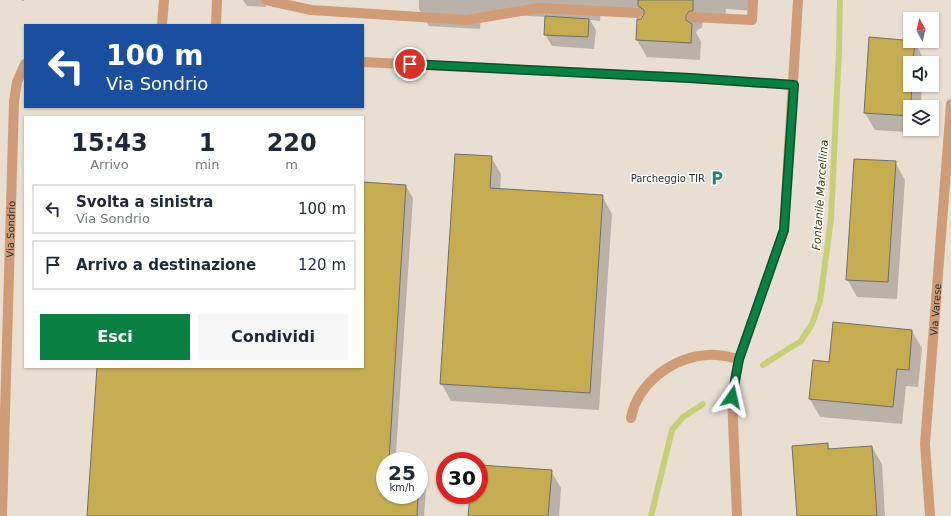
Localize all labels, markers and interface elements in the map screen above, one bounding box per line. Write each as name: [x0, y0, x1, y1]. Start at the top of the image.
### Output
north arrow: [903, 12, 939, 48]
map controls: [903, 12, 939, 136]
text: 100 m: [106, 39, 203, 72]
icon: left: [40, 40, 92, 92]
pin: [393, 47, 427, 81]
icon: arrive: [399, 53, 421, 75]
button: sound: [903, 56, 939, 92]
text: Via Sondrio: [106, 73, 208, 94]
button: layers: [903, 100, 939, 136]
text: 15:43: [71, 129, 148, 157]
text: 1: [199, 129, 215, 157]
text: 220: [267, 129, 317, 157]
water label: Fontanile Marcellina: [810, 139, 831, 251]
text: Arrivo: [90, 157, 129, 172]
text: min: [195, 157, 219, 172]
text: m: [285, 157, 298, 172]
parking icon: Parcheggio TIR: [708, 169, 726, 187]
place label: Parcheggio TIR: [631, 173, 705, 184]
text: Svolta a sinistra: [76, 193, 213, 211]
icon: left: [42, 198, 64, 220]
text: 100 m: [298, 200, 346, 218]
street label: Via Sondrio: [4, 201, 17, 258]
text: Via Sondrio: [76, 211, 150, 226]
icon: arrive: [42, 254, 64, 276]
text: Arrivo a destinazione: [76, 256, 256, 274]
text: 120 m: [298, 256, 346, 274]
street label: Via Varese: [928, 283, 943, 336]
button: Esci: [40, 314, 190, 360]
button: Condividi: [198, 314, 348, 360]
position arrow: [711, 376, 753, 418]
speed limit sign: 30: [436, 452, 488, 504]
text: 25: [388, 461, 416, 485]
text: km/h: [389, 482, 415, 493]

